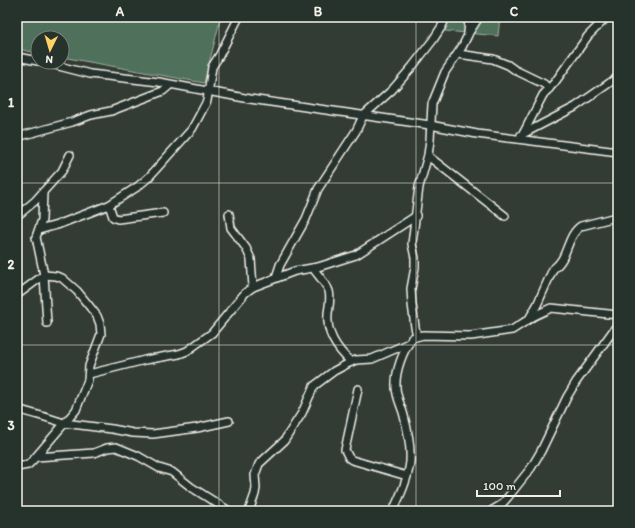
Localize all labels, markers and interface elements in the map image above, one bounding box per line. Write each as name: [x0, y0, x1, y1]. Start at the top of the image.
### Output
text: A: [115, 4, 125, 19]
text: B: [314, 4, 323, 19]
text: C: [510, 4, 519, 19]
north arrow: [30, 30, 70, 70]
text: N: [45, 53, 53, 66]
text: 1: [8, 95, 14, 110]
text: 2: [8, 257, 15, 272]
text: 3: [7, 418, 15, 433]
scale bar: [477, 472, 560, 498]
text: 100 m: [483, 479, 516, 493]

